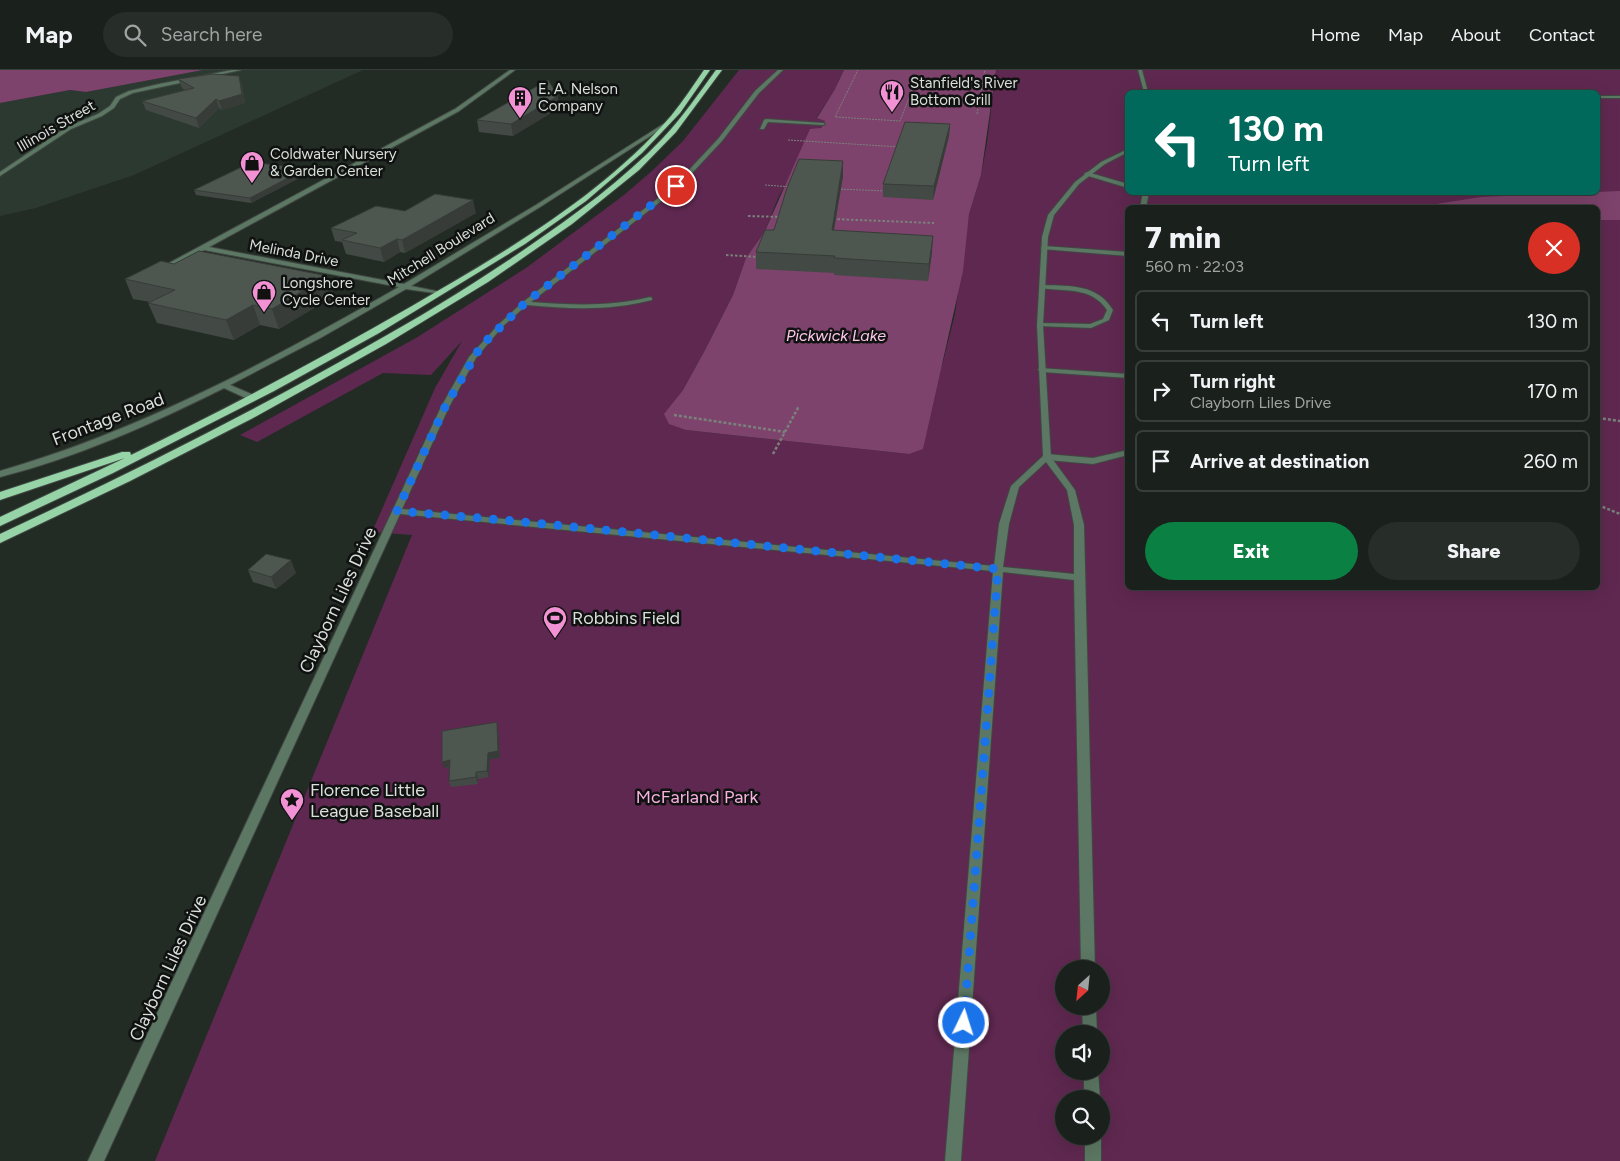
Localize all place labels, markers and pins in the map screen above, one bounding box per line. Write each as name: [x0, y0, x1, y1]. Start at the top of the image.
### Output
place label: Stanfield's River Bottom Grill: [910, 74, 1018, 109]
restaurant icon: Stanfield's River Bottom Grill: [879, 79, 905, 113]
place label: E. A. Nelson Company: [538, 80, 618, 115]
building icon: E. A. Nelson Company: [507, 85, 533, 119]
place label: Coldwater Nursery & Garden Center: [270, 145, 397, 180]
shop icon: Coldwater Nursery & Garden Center: [239, 150, 265, 184]
pin: [655, 165, 697, 207]
place label: Longshore Cycle Center: [282, 274, 370, 309]
shop icon: Longshore Cycle Center: [251, 279, 277, 313]
sports icon: Robbins Field: [542, 605, 568, 639]
place label: Robbins Field: [572, 607, 680, 629]
place label: Florence Little League Baseball: [310, 779, 439, 822]
place icon: Florence Little League Baseball: [279, 787, 305, 821]

